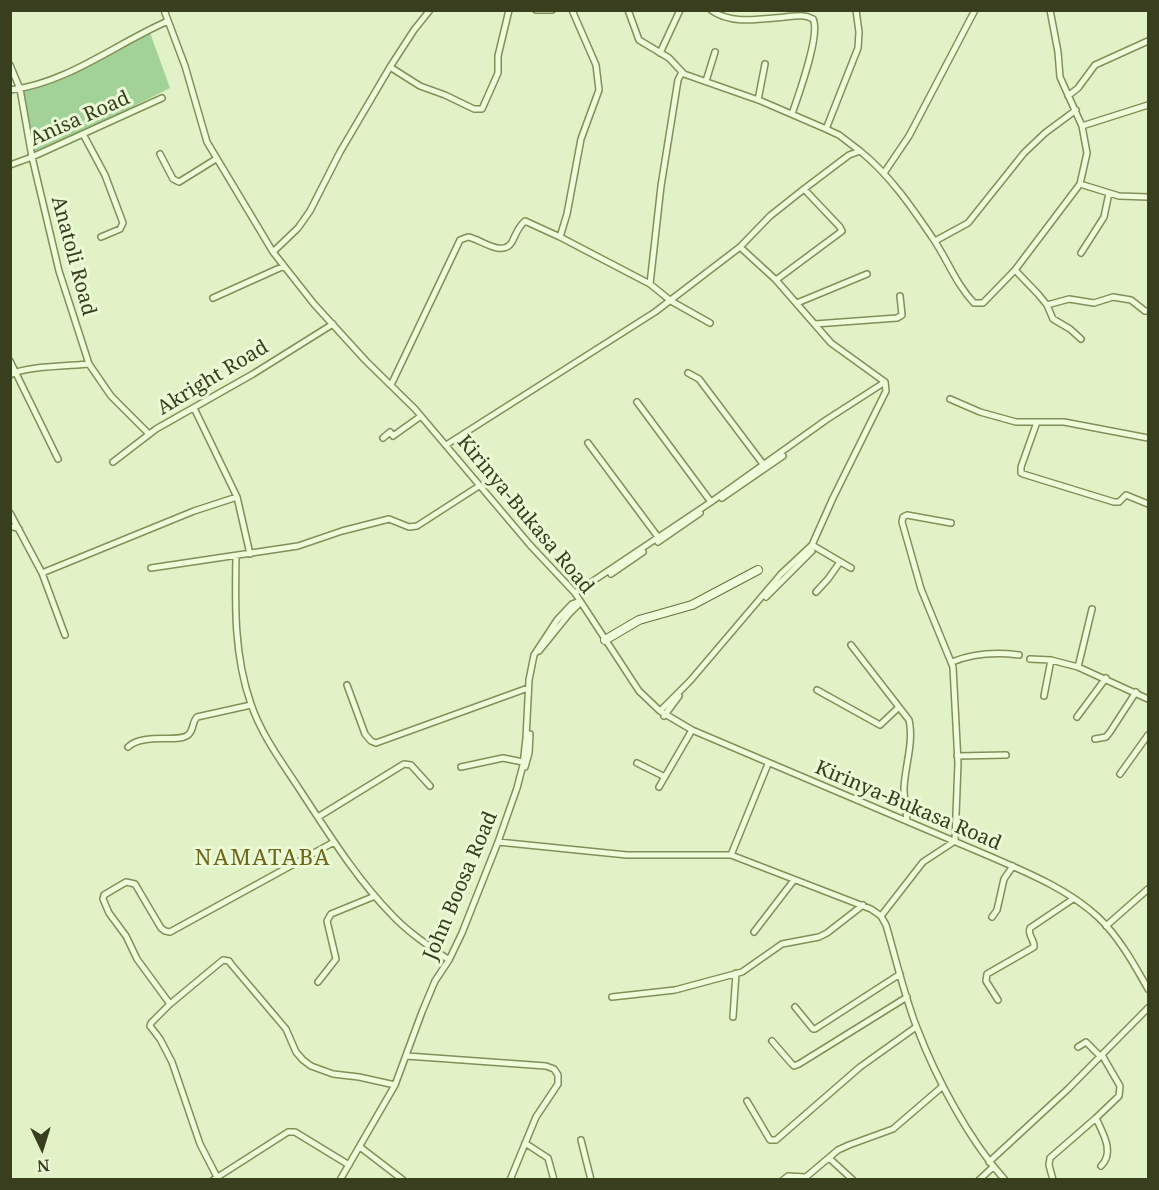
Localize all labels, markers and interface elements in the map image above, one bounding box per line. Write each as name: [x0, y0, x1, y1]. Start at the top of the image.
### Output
street label: Anisa Road: [26, 86, 134, 152]
street label: Anatoli Road: [46, 194, 100, 318]
street label: Akright Road: [153, 335, 273, 421]
street label: Kirinya-Bukasa Road: [452, 431, 598, 599]
street label: Kirinya-Bukasa Road: [811, 756, 1005, 856]
street label: John Boosa Road: [419, 808, 503, 964]
district label: NAMATABA: [195, 846, 331, 872]
north arrow: [12, 1118, 72, 1178]
text: N: [36, 1155, 50, 1177]

